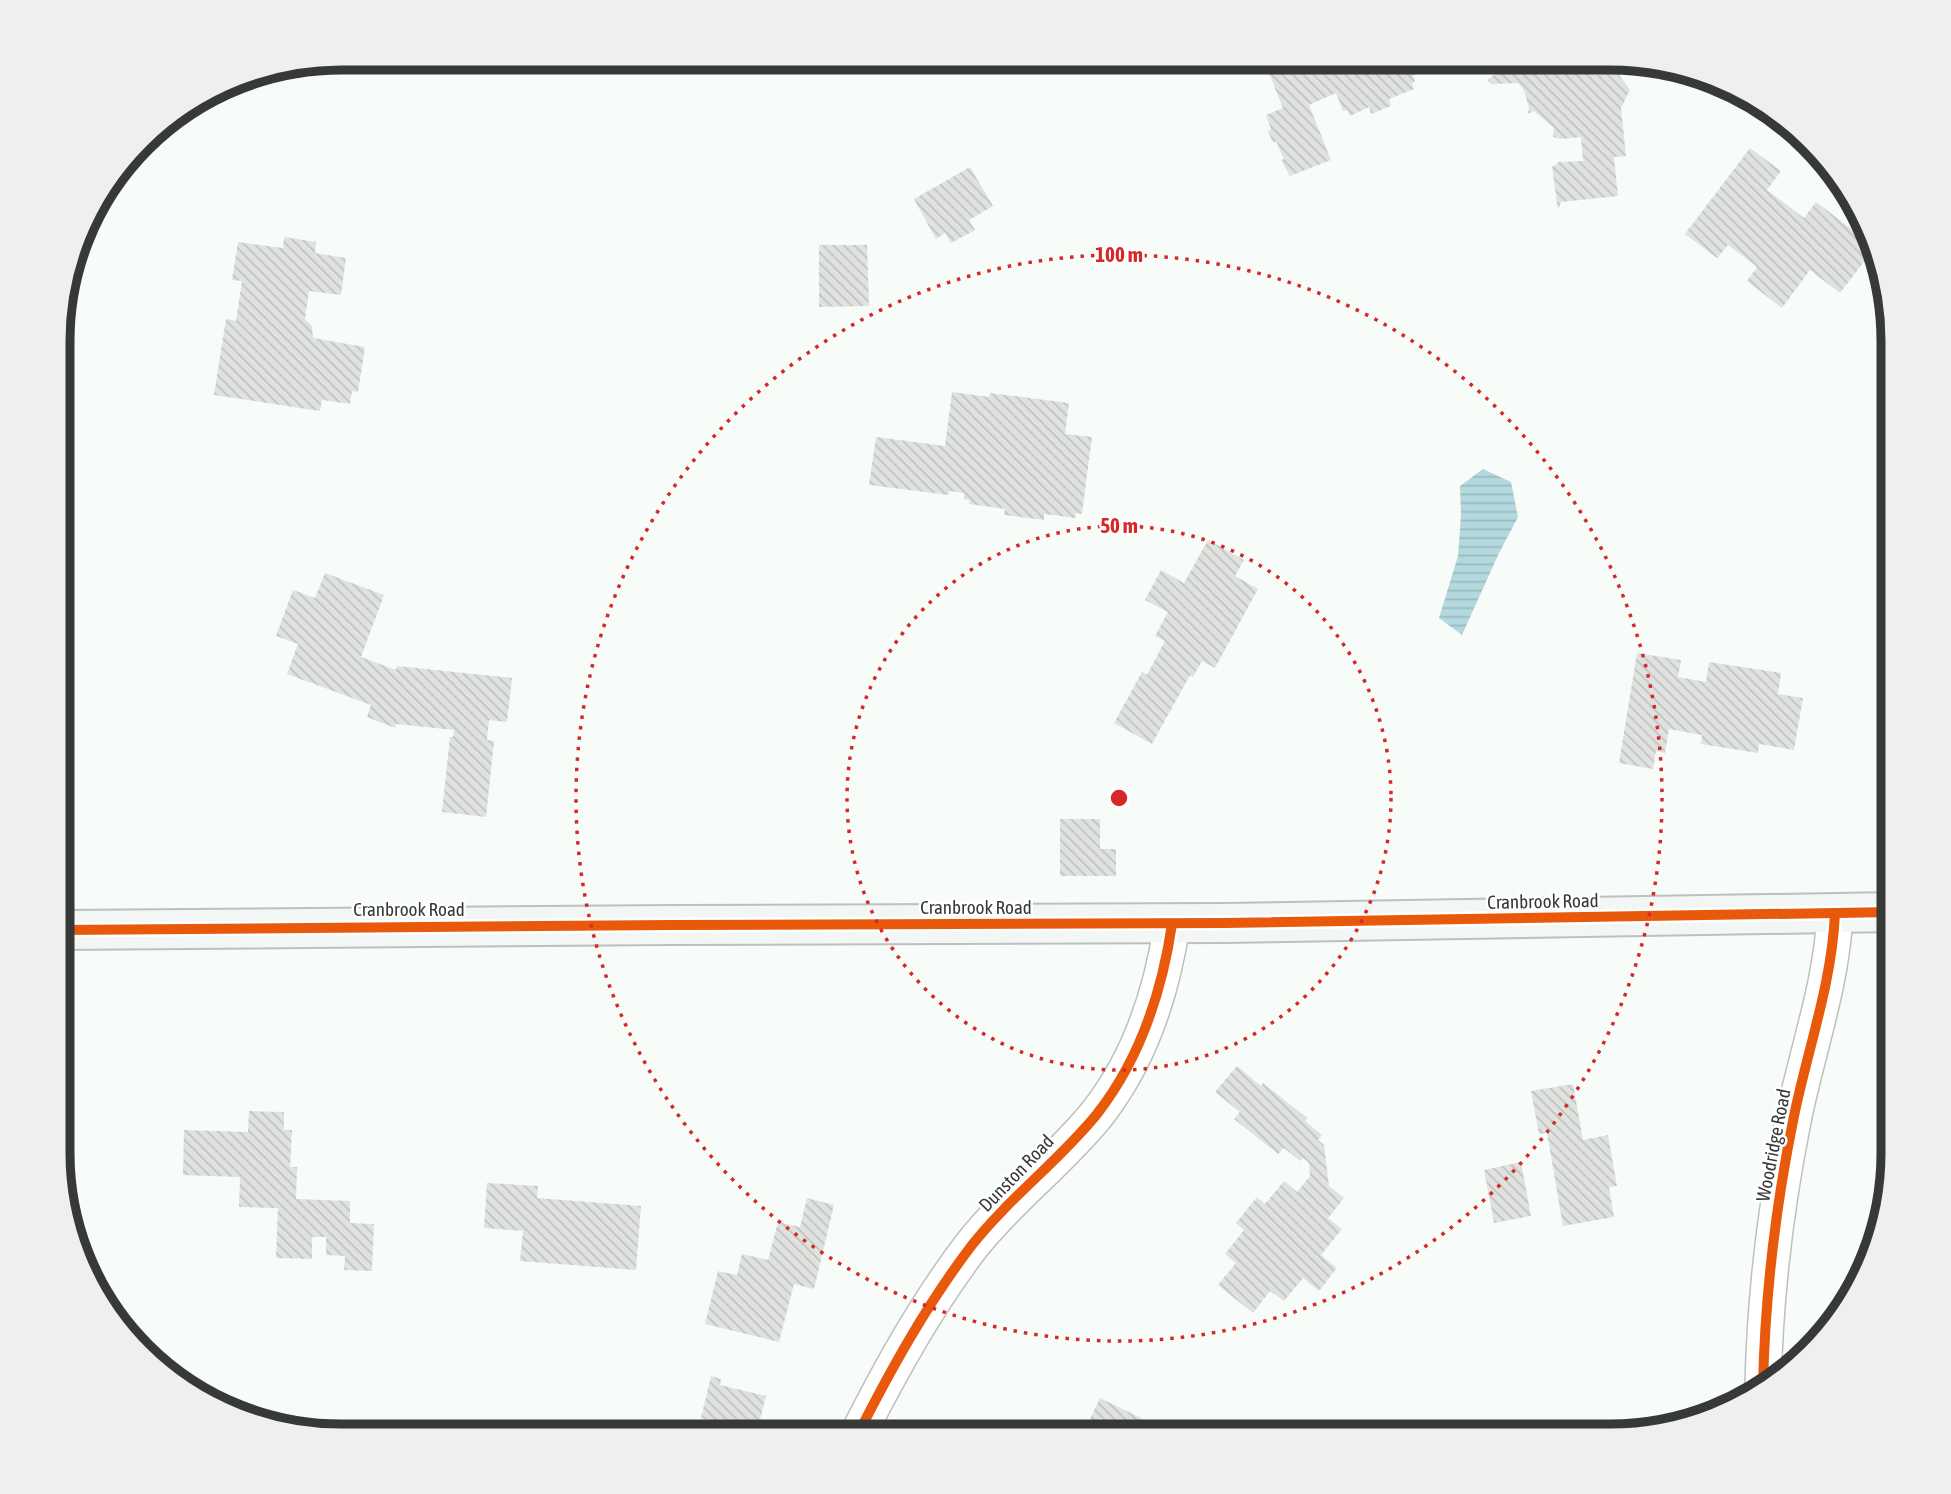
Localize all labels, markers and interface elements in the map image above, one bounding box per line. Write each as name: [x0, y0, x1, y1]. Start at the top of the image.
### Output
text: 100 m: [1095, 242, 1143, 266]
text: 50 m: [1100, 513, 1138, 537]
centre of rings: [1107, 786, 1131, 810]
street label: Cranbrook Road: [1487, 889, 1599, 913]
street label: Cranbrook Road: [920, 896, 1032, 918]
street label: Cranbrook Road: [353, 898, 465, 920]
street label: Woodridge Road: [1751, 1087, 1795, 1203]
street label: Dunston Road: [974, 1130, 1058, 1216]

